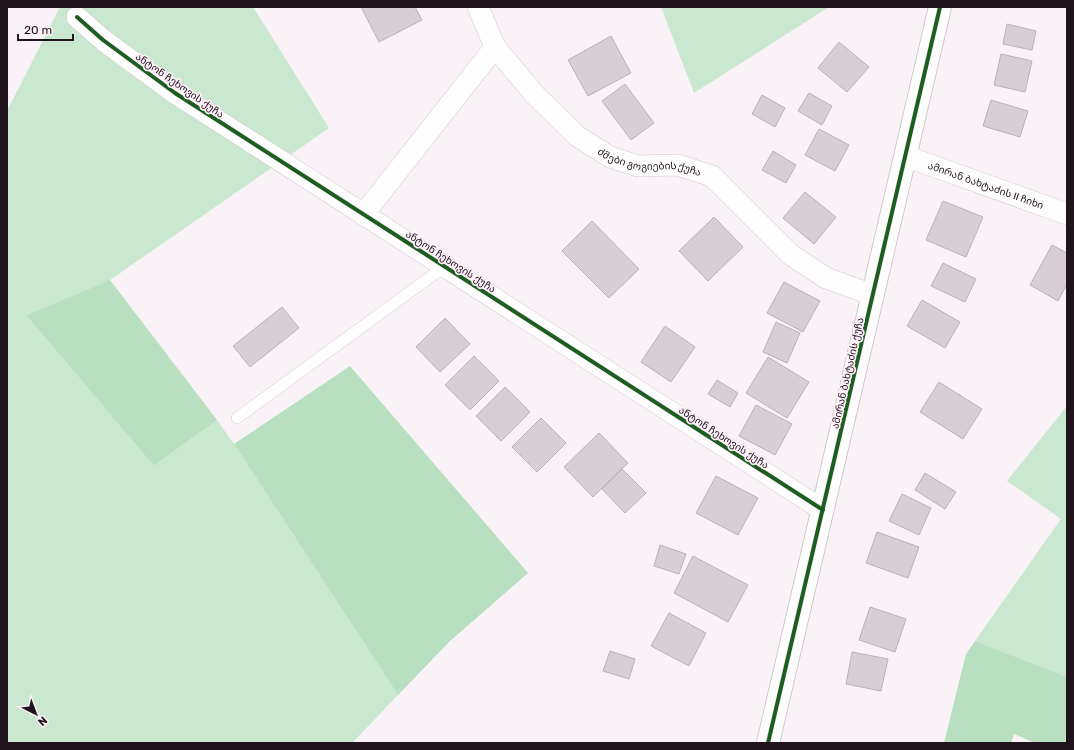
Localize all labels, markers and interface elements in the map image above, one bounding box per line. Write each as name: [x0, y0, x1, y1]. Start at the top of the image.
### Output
scale bar: [18, 16, 73, 42]
text: 20 m: [24, 23, 52, 37]
street label: ანტონ ჩეხოვის ქუჩა: [133, 51, 226, 121]
street label: ძმები გოგიების ქუჩა: [595, 146, 703, 179]
street label: ამირან ბახტაძის II ჩიხი: [926, 160, 1045, 212]
street label: ანტონ ჩეხოვის ქუჩა: [403, 228, 498, 295]
street label: ამირან ბახტაძის ქუჩა: [829, 316, 867, 430]
street label: ანტონ ჩეხოვის ქუჩა: [676, 404, 771, 471]
north arrow: [16, 694, 56, 734]
text: N: [35, 714, 50, 729]

